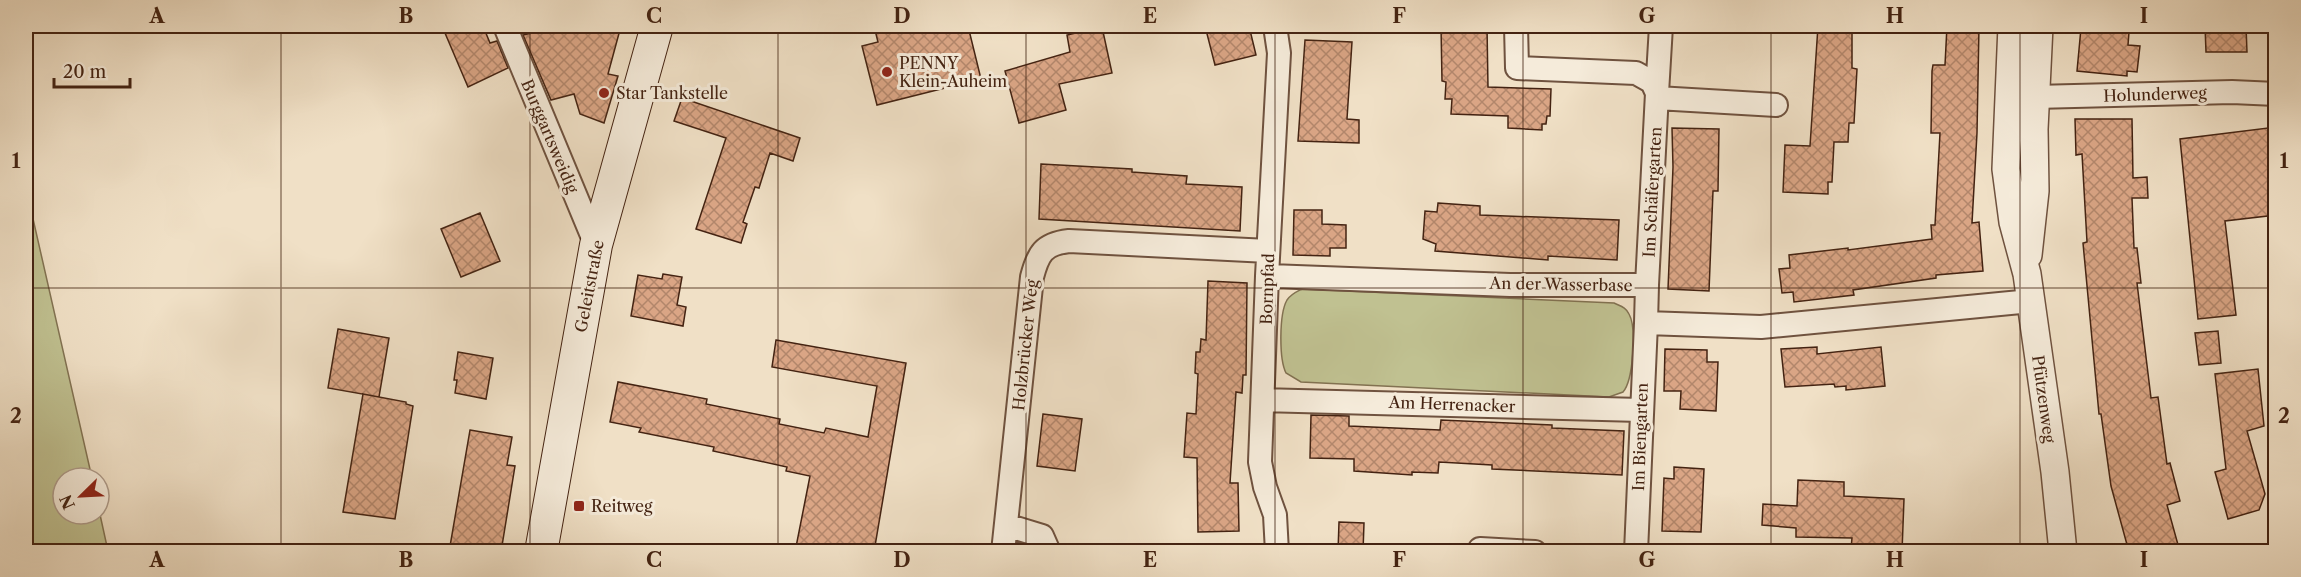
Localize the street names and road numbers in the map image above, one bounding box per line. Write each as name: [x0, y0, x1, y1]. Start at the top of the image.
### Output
street label: Burggartsweidig: [517, 76, 583, 197]
street label: Holunderweg: [2103, 82, 2208, 106]
street label: Im Schäfergarten: [1639, 126, 1665, 258]
street label: Geleitstraße: [570, 238, 608, 334]
street label: Bornpfad: [1256, 253, 1278, 325]
street label: An der Wasserbase: [1488, 273, 1633, 295]
street label: Holzbrücker Weg: [1008, 278, 1042, 412]
street label: Pfützenweg: [2028, 354, 2060, 445]
street label: Im Biengarten: [1628, 383, 1652, 491]
street label: Am Herrenacker: [1387, 392, 1516, 416]

